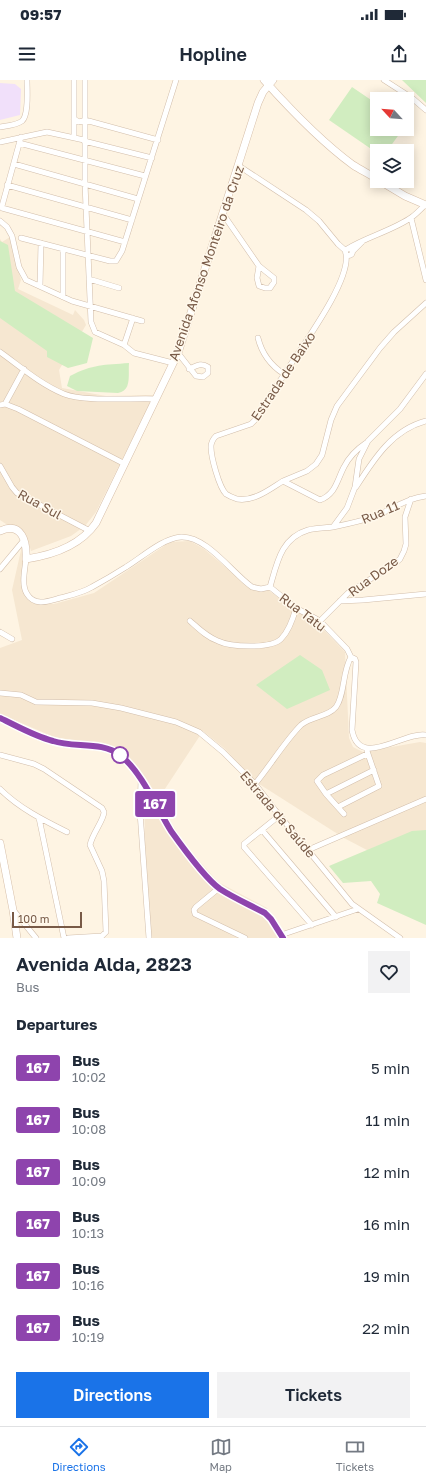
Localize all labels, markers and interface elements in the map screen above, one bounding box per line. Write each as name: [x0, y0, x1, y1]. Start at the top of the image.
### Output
text: 09:57: [20, 5, 61, 23]
icon: menu: [16, 43, 38, 65]
text: Hopline: [179, 43, 247, 65]
icon: share: [388, 43, 410, 65]
north arrow: [370, 92, 414, 136]
map controls: [370, 92, 414, 188]
button: layers: [370, 144, 414, 188]
street label: Avenida Afonso Monteiro da Cruz: [165, 163, 247, 363]
street label: Estrada de Baixo: [247, 328, 319, 424]
street label: Rua Sul: [15, 486, 65, 522]
street label: Rua 11: [359, 497, 401, 527]
street label: Rua Doze: [345, 552, 401, 600]
street label: Rua Tatu: [277, 589, 329, 635]
unlabelled marker: [111, 746, 129, 764]
street label: Estrada da Saúde: [237, 767, 319, 861]
line badge: 167: [132, 791, 178, 817]
text: 167: [143, 795, 167, 812]
scale bar: [12, 910, 82, 929]
text: 100 m: [18, 912, 49, 925]
button: heart: [368, 951, 410, 993]
text: Avenida Alda, 2823: [16, 952, 192, 975]
text: Bus: [16, 979, 39, 995]
text: Departures: [16, 1015, 97, 1033]
text: Bus: [72, 1051, 100, 1069]
text: 167: [26, 1059, 50, 1076]
text: 5 min: [371, 1059, 410, 1077]
text: 10:02: [72, 1069, 106, 1085]
text: Bus: [72, 1103, 100, 1121]
text: 167: [26, 1111, 50, 1128]
text: 11 min: [365, 1111, 410, 1129]
text: 10:08: [72, 1121, 106, 1137]
text: Bus: [72, 1155, 100, 1173]
text: 167: [26, 1163, 50, 1180]
text: 12 min: [364, 1163, 410, 1181]
text: 10:09: [72, 1173, 106, 1189]
text: Bus: [72, 1207, 100, 1225]
text: 167: [26, 1215, 50, 1232]
text: 16 min: [363, 1215, 410, 1233]
text: 10:13: [72, 1225, 104, 1241]
text: Bus: [72, 1259, 100, 1277]
text: 167: [26, 1267, 50, 1284]
text: 19 min: [363, 1267, 410, 1285]
text: 10:16: [72, 1277, 104, 1293]
text: Bus: [72, 1311, 100, 1329]
text: 167: [26, 1319, 50, 1336]
text: 22 min: [362, 1319, 410, 1337]
text: 10:19: [72, 1329, 104, 1345]
button: Directions: [16, 1372, 209, 1418]
button: Tickets: [217, 1372, 410, 1418]
tab: Directions: [52, 1436, 106, 1473]
tab: Map: [209, 1436, 232, 1473]
tab: Tickets: [336, 1436, 374, 1473]

